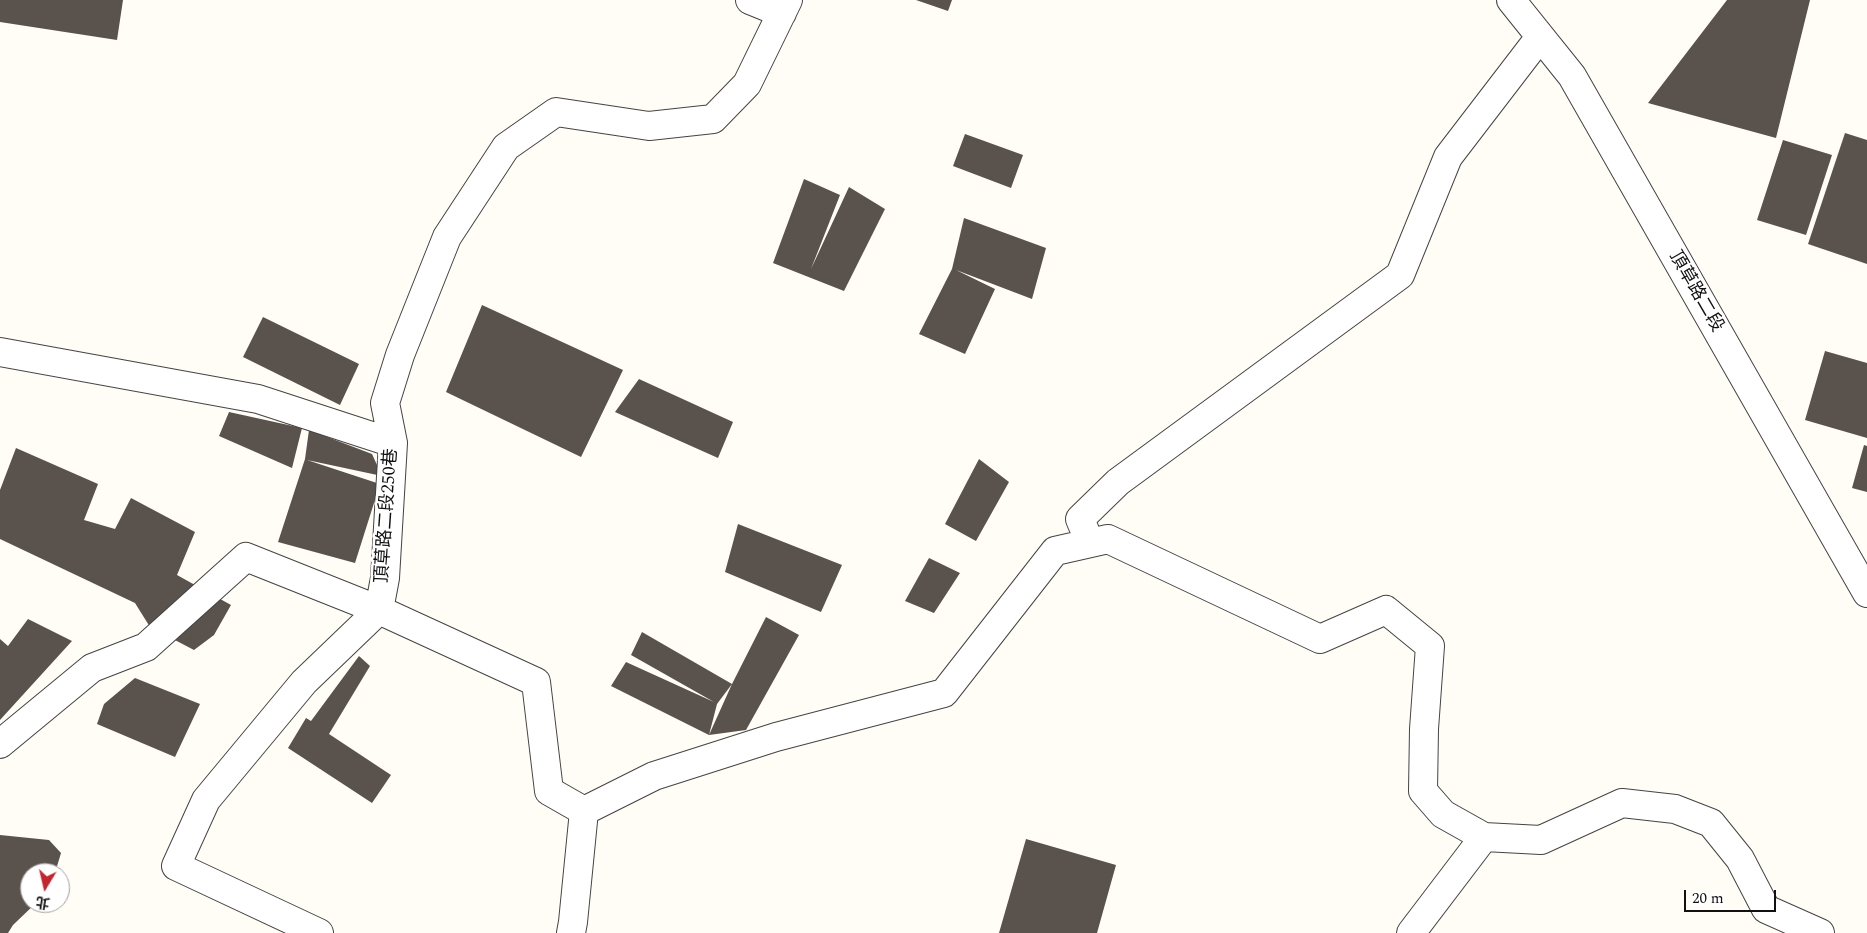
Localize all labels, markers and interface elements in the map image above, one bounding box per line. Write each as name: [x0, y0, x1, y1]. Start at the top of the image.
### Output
street label: 頂草路二段: [1663, 248, 1727, 336]
street label: 頂草路二段250巷: [373, 448, 403, 584]
north arrow: [20, 863, 70, 913]
scale bar: [1687, 880, 1780, 912]
text: 20 m: [1692, 887, 1724, 910]
text: 北: [34, 891, 51, 914]

